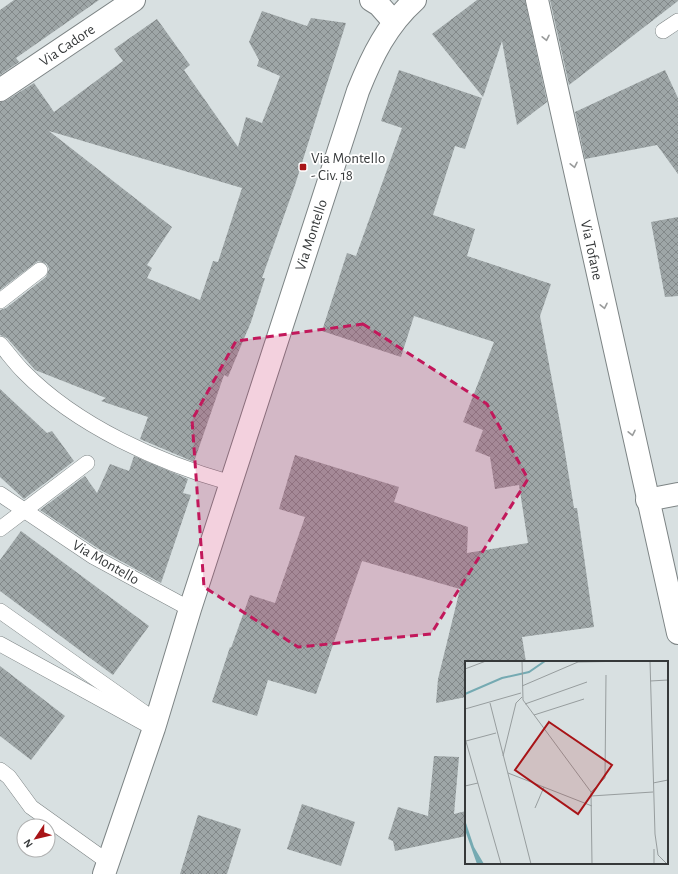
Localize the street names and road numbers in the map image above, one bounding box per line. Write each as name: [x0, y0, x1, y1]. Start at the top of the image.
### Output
street label: Via Cadore: [37, 22, 98, 69]
street label: Via Montello: [293, 198, 330, 273]
street label: Via Tofane: [578, 219, 605, 281]
street label: Via Montello: [70, 537, 142, 587]

